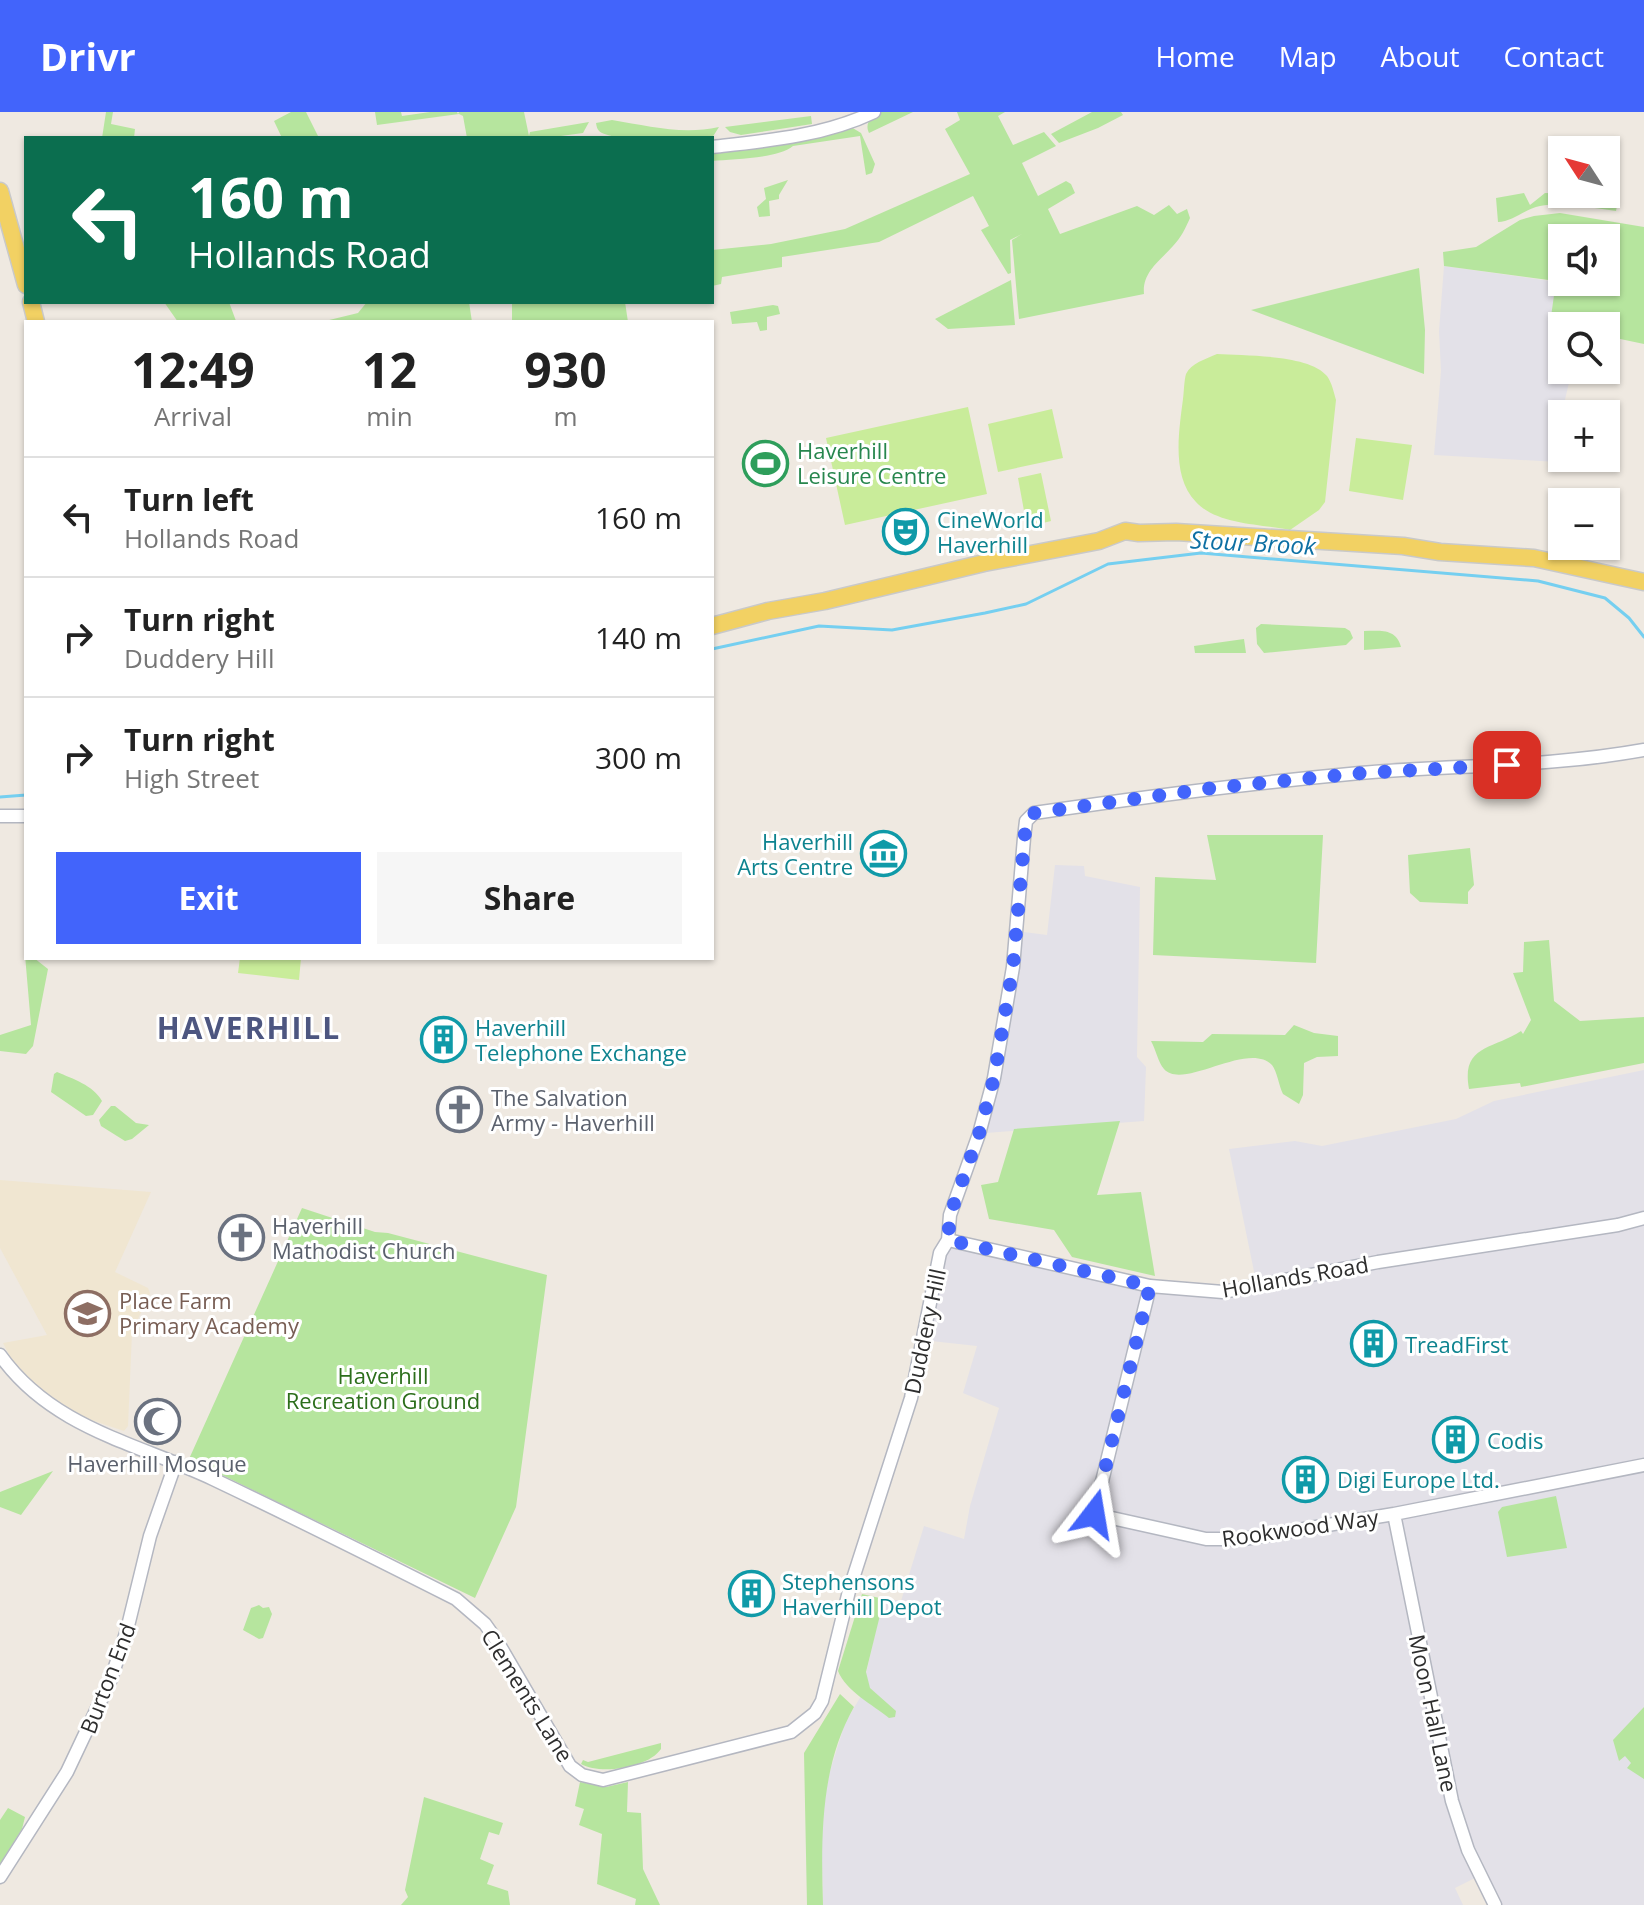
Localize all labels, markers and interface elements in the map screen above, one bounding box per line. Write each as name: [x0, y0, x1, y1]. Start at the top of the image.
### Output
text: Drivr: [40, 30, 136, 82]
text: Home: [1156, 37, 1235, 75]
text: Map: [1279, 37, 1337, 75]
text: About: [1381, 37, 1459, 75]
text: Contact: [1503, 37, 1604, 75]
north arrow: [1548, 136, 1620, 208]
map controls: [1548, 136, 1620, 560]
text: 160 m: [188, 158, 354, 234]
icon: left: [56, 168, 160, 272]
button: sound: [1548, 224, 1620, 296]
text: Hollands Road: [188, 230, 431, 279]
button: search: [1548, 312, 1620, 384]
text: 12:49: [131, 337, 255, 402]
text: 12: [362, 337, 417, 402]
text: 930: [524, 337, 607, 402]
text: Arrival: [154, 398, 232, 434]
text: min: [366, 398, 413, 434]
text: m: [553, 398, 578, 434]
button: +: [1548, 400, 1620, 472]
place label: Haverhill Leisure Centre: [797, 435, 946, 490]
sports icon: Haverhill Leisure Centre: [742, 439, 790, 487]
text: Turn left: [124, 479, 254, 520]
button: −: [1548, 488, 1620, 560]
icon: left: [56, 495, 100, 539]
text: 160 m: [595, 497, 682, 538]
place label: CineWorld Haverhill: [937, 504, 1044, 559]
theatre icon: CineWorld Haverhill: [882, 508, 930, 556]
text: Hollands Road: [124, 520, 299, 556]
water label: Stour Brook: [1189, 522, 1318, 562]
text: Turn right: [124, 599, 275, 640]
icon: right: [56, 615, 100, 659]
text: 140 m: [595, 617, 682, 658]
text: Duddery Hill: [124, 640, 275, 676]
text: Turn right: [124, 719, 275, 760]
pin: [1473, 731, 1541, 799]
icon: right: [56, 735, 100, 779]
text: 300 m: [595, 737, 682, 778]
icon: arrive: [1485, 743, 1529, 787]
text: High Street: [124, 760, 259, 796]
place label: Haverhill Arts Centre: [737, 826, 853, 881]
museum icon: Haverhill Arts Centre: [860, 830, 908, 878]
button: Exit: [56, 852, 361, 944]
button: Share: [377, 852, 682, 944]
district label: HAVERHILL: [157, 1007, 341, 1048]
place label: Haverhill Telephone Exchange: [475, 1012, 687, 1067]
building icon: Haverhill Telephone Exchange: [420, 1016, 468, 1064]
place label: The Salvation Army - Haverhill: [491, 1082, 655, 1137]
church icon: The Salvation Army - Haverhill: [436, 1086, 484, 1134]
place label: Haverhill Mathodist Church: [272, 1210, 456, 1265]
church icon: Haverhill Mathodist Church: [217, 1214, 265, 1262]
street label: Hollands Road: [1219, 1248, 1371, 1304]
street label: Duddery Hill: [896, 1266, 952, 1396]
place label: Place Farm Primary Academy: [119, 1285, 300, 1340]
school or university icon: Place Farm Primary Academy: [64, 1289, 112, 1337]
building icon: TreadFirst: [1350, 1320, 1398, 1368]
place label: TreadFirst: [1405, 1329, 1509, 1359]
park label: Haverhill Recreation Ground: [286, 1360, 480, 1415]
mosque icon: Haverhill Mosque: [133, 1398, 181, 1446]
building icon: Codis: [1432, 1416, 1480, 1464]
place label: Codis: [1487, 1425, 1544, 1455]
place label: Haverhill Mosque: [67, 1448, 247, 1478]
building icon: Digi Europe Ltd.: [1282, 1455, 1330, 1503]
place label: Digi Europe Ltd.: [1337, 1464, 1500, 1494]
position arrow: [1052, 1472, 1136, 1556]
street label: Rookwood Way: [1220, 1501, 1381, 1553]
place label: Stephensons Haverhill Depot: [782, 1566, 942, 1621]
building icon: Stephensons Haverhill Depot: [727, 1570, 775, 1618]
street label: Burton End: [72, 1618, 142, 1738]
street label: Clements Lane: [475, 1623, 581, 1767]
street label: Moon Hall Lane: [1403, 1631, 1465, 1795]

